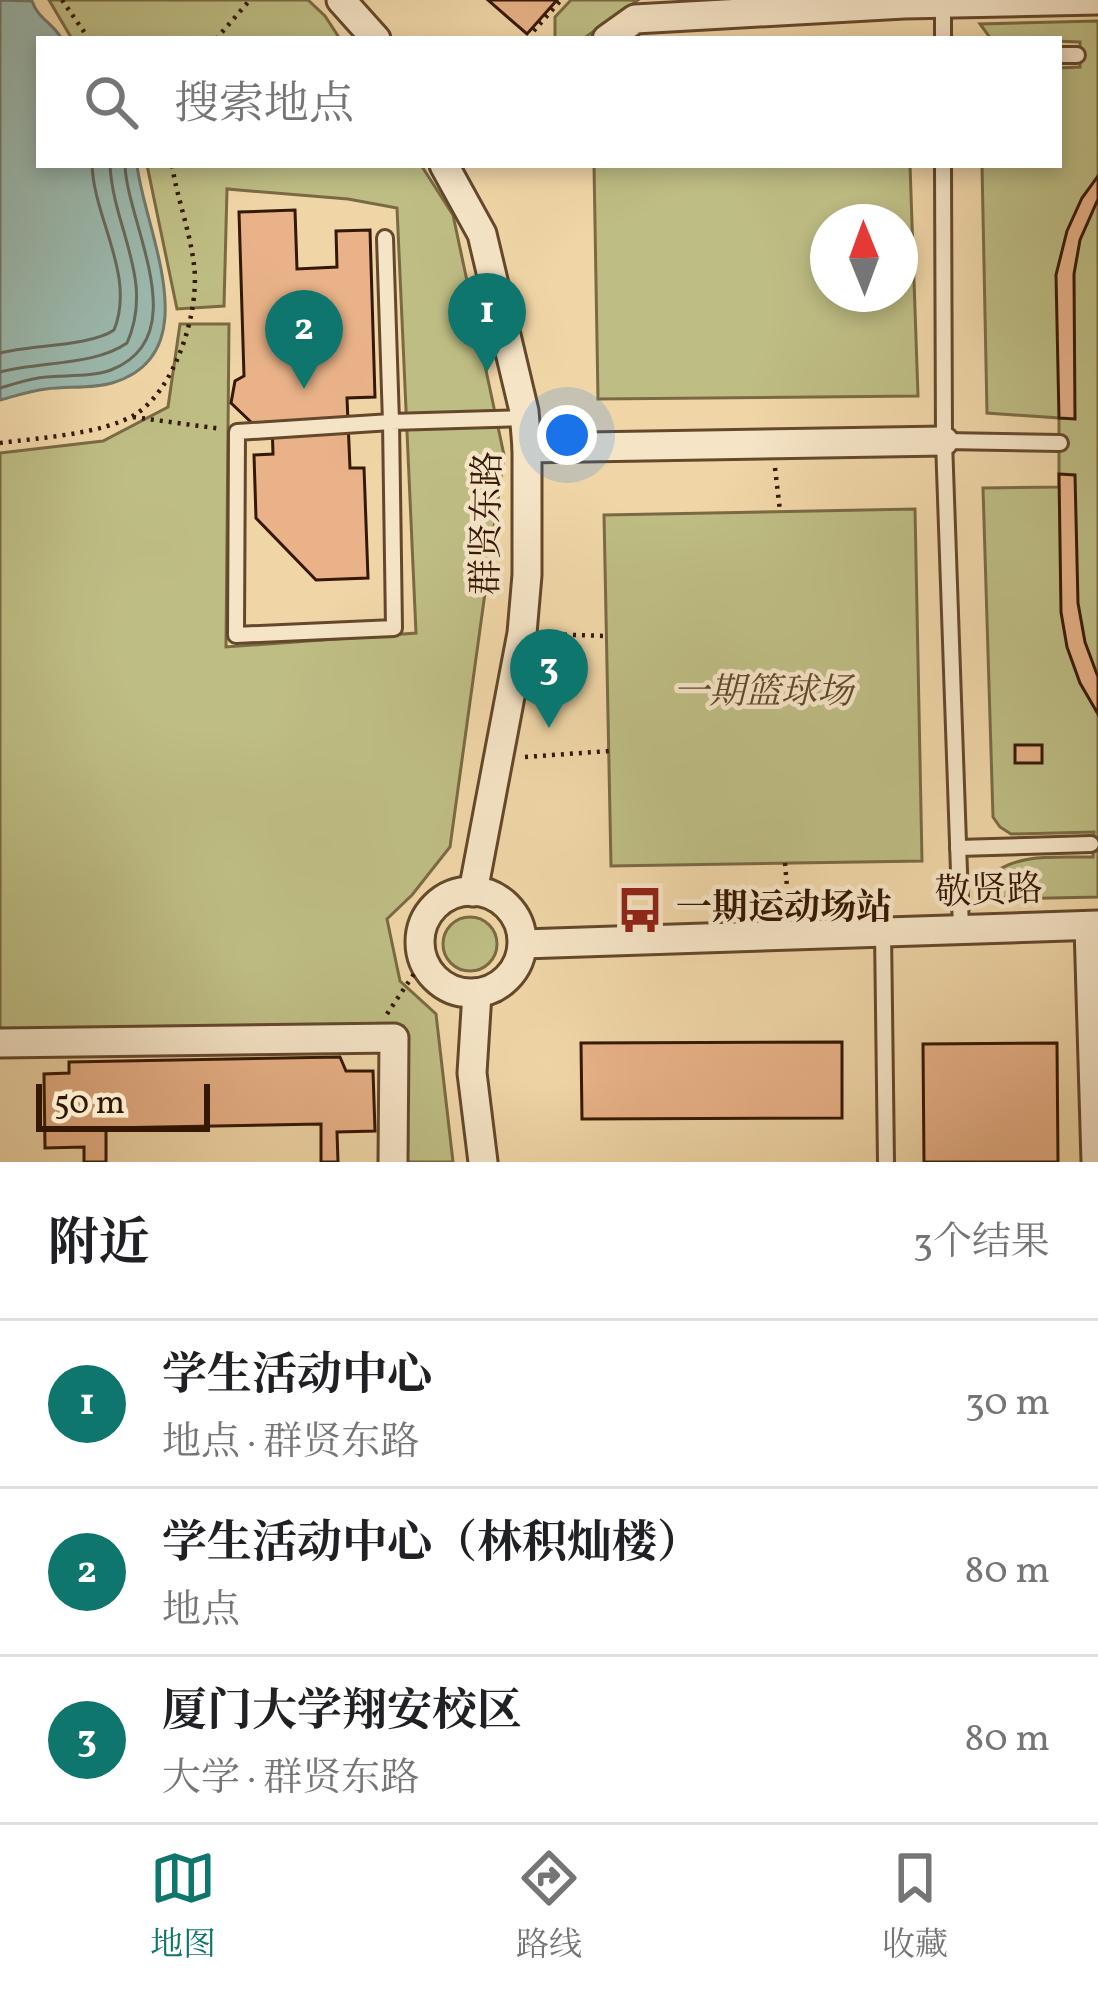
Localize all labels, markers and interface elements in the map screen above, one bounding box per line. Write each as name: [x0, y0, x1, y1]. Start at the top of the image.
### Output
search box: [36, 36, 1062, 168]
icon: search: [78, 69, 144, 135]
text: 搜索地点: [174, 75, 354, 138]
north arrow: [810, 204, 918, 312]
pin: 1: [448, 273, 526, 372]
pin: 2: [265, 290, 343, 389]
your location: [537, 405, 597, 465]
street label: 群贤东路: [463, 451, 515, 595]
pin: 3: [510, 629, 588, 728]
park label: 一期篮球场: [673, 669, 856, 719]
street label: 敬贤路: [934, 866, 1044, 920]
bus stop icon: 一期运动场站: [615, 885, 665, 935]
place label: 一期运动场站: [676, 885, 892, 935]
scale bar: [36, 1078, 210, 1131]
text: 50 m: [54, 1082, 125, 1128]
text: 附近: [48, 1210, 150, 1281]
text: 3个结果: [913, 1217, 1050, 1271]
text: 学生活动中心: [162, 1346, 432, 1409]
text: 1: [79, 1377, 95, 1431]
text: 30 m: [965, 1377, 1050, 1431]
text: 地点 · 群贤东路: [162, 1417, 419, 1471]
text: 学生活动中心（林积灿楼）: [162, 1514, 702, 1577]
text: 2: [77, 1545, 97, 1599]
text: 80 m: [964, 1545, 1050, 1599]
text: 地点: [162, 1585, 240, 1639]
text: 厦门大学翔安校区: [162, 1682, 522, 1745]
text: 3: [77, 1713, 97, 1767]
text: 80 m: [964, 1713, 1050, 1767]
text: 大学 · 群贤东路: [162, 1753, 419, 1807]
tab: 地图: [150, 1845, 216, 1970]
tab: 路线: [516, 1845, 582, 1970]
tab: 收藏: [882, 1845, 948, 1970]

